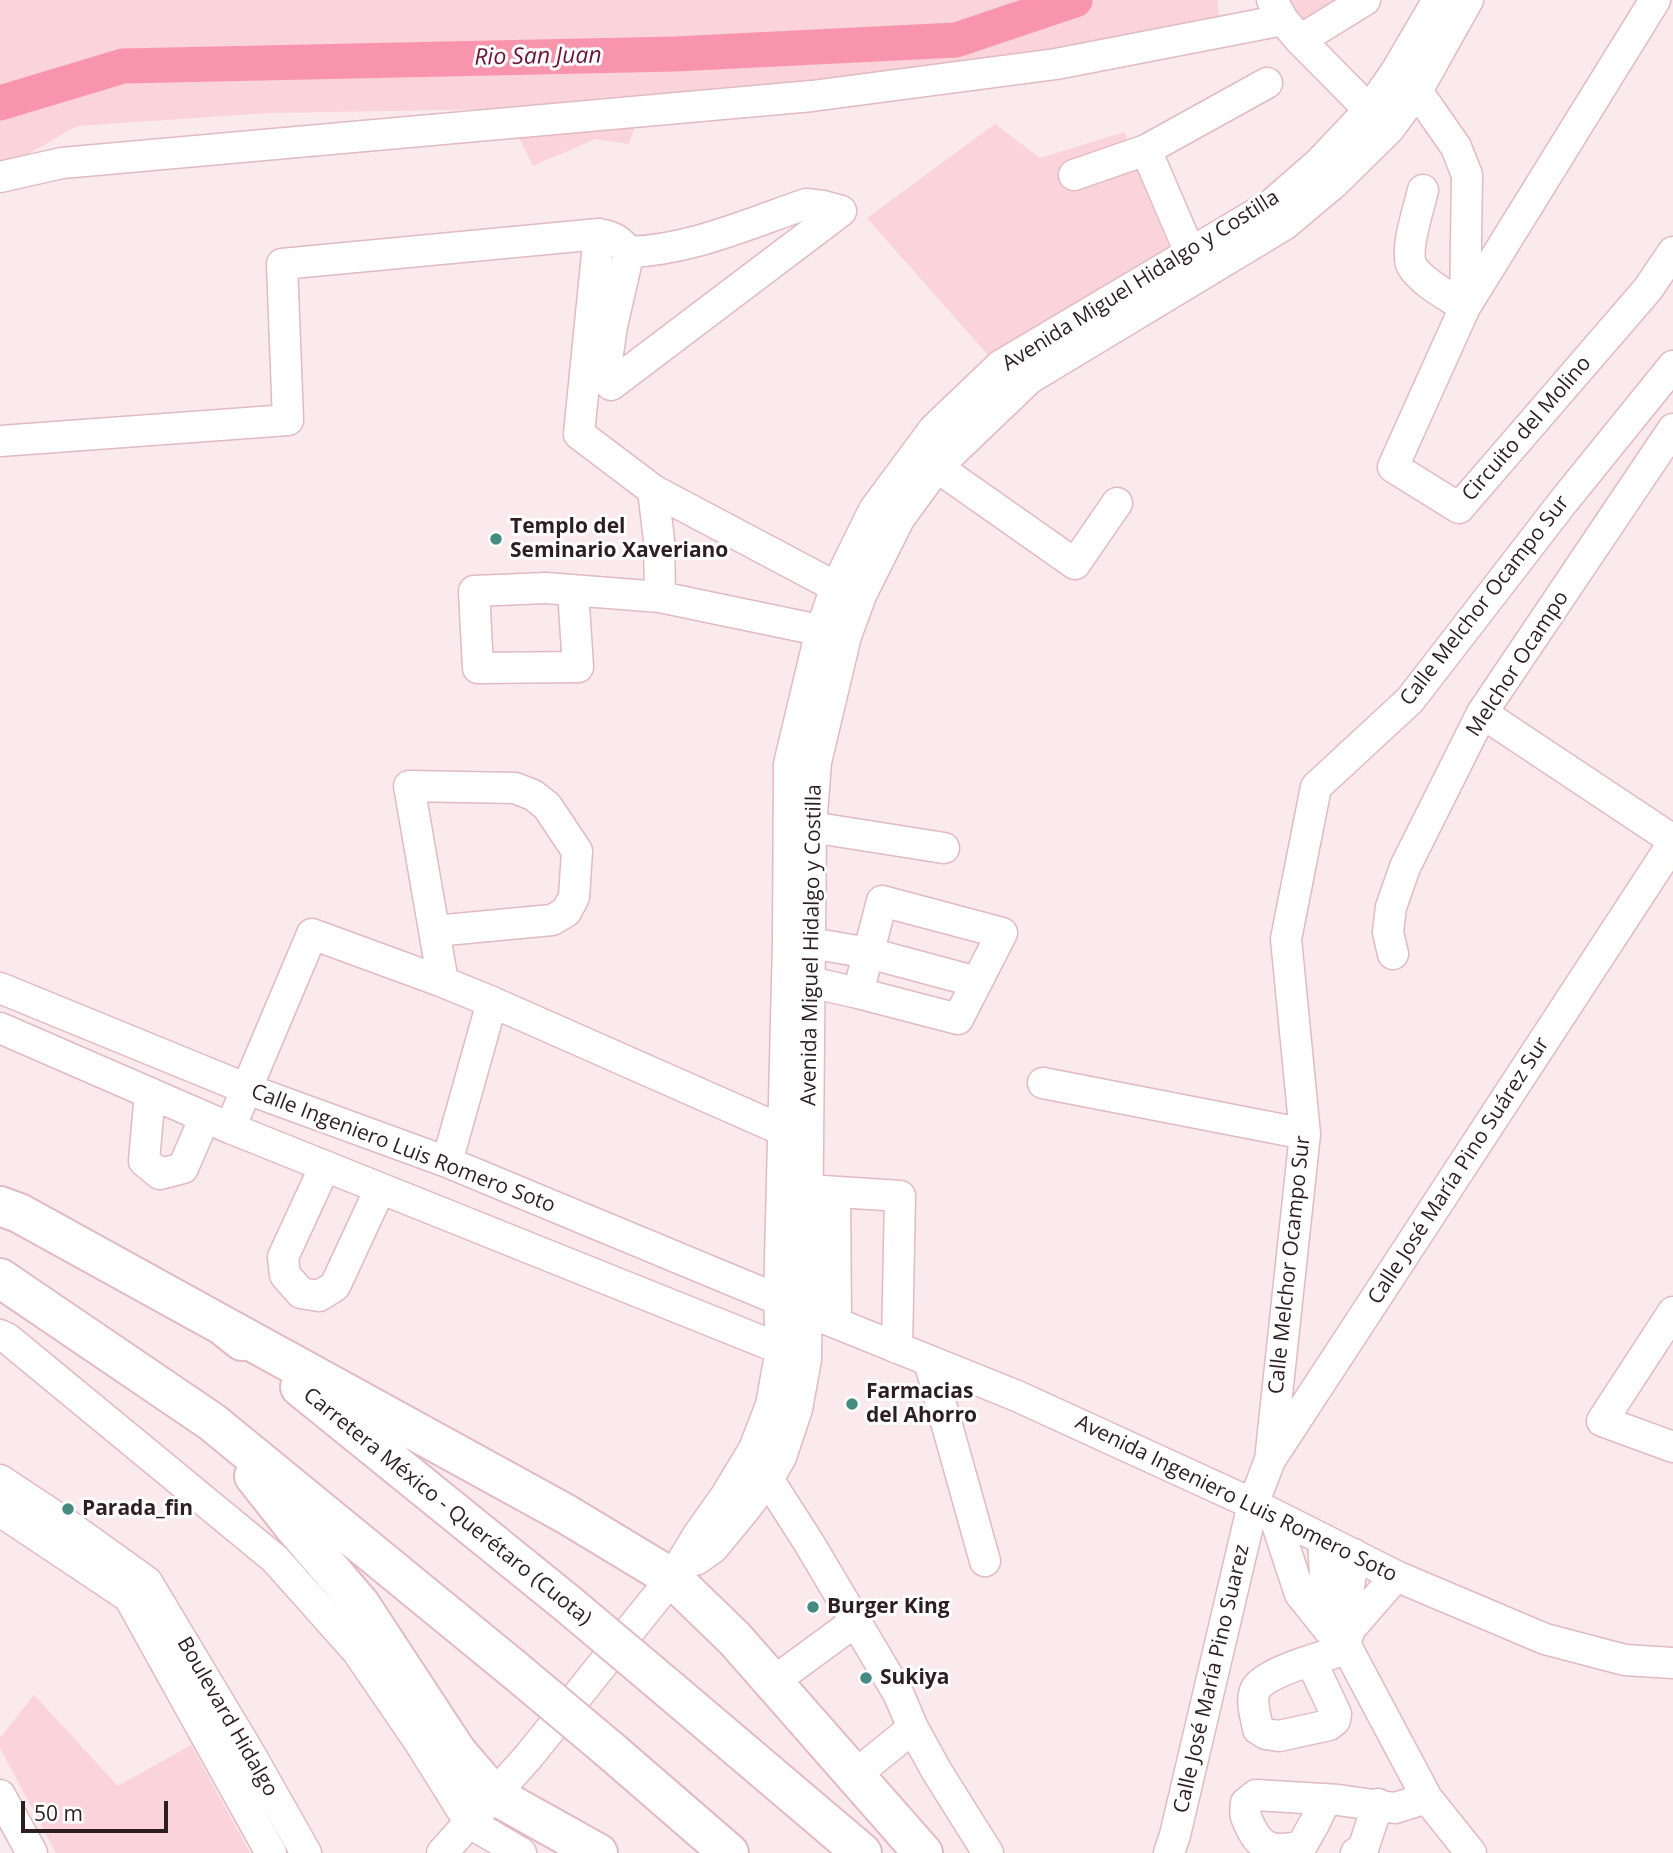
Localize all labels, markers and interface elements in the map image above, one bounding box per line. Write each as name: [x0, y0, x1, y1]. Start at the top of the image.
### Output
water label: Rio San Juan: [474, 42, 602, 72]
street label: Avenida Miguel Hidalgo y Costilla: [998, 185, 1284, 377]
street label: Circuito del Molino: [1457, 351, 1597, 507]
street label: Calle Melchor Ocampo Sur: [1395, 491, 1575, 711]
place label: Templo del Seminario Xaveriano: [510, 514, 728, 564]
marker: Templo del Seminario Xaveriano: [488, 531, 504, 547]
street label: Melchor Ocampo: [1462, 586, 1574, 742]
street label: Avenida Miguel Hidalgo y Costilla: [797, 784, 827, 1106]
street label: Calle José María Pino Suárez Sur: [1363, 1033, 1555, 1309]
street label: Calle Ingeniero Luis Romero Soto: [247, 1079, 559, 1219]
street label: Calle Melchor Ocampo Sur: [1264, 1135, 1316, 1395]
place label: Farmacias del Ahorro: [866, 1379, 977, 1429]
street label: Carretera México - Querétaro (Cuota): [298, 1383, 596, 1631]
marker: Farmacias del Ahorro: [844, 1396, 860, 1412]
street label: Avenida Ingeniero Luis Romero Soto: [1071, 1410, 1401, 1588]
place label: Parada_fin: [82, 1496, 193, 1522]
marker: Parada_fin: [60, 1501, 76, 1517]
street label: Calle José María Pino Suarez: [1169, 1542, 1255, 1816]
place label: Burger King: [827, 1594, 950, 1620]
marker: Burger King: [805, 1599, 821, 1615]
street label: Boulevard Hidalgo: [171, 1633, 283, 1801]
place label: Sukiya: [880, 1665, 949, 1691]
marker: Sukiya: [858, 1670, 874, 1686]
scale bar: [24, 1786, 172, 1830]
text: 50 m: [34, 1799, 83, 1827]

